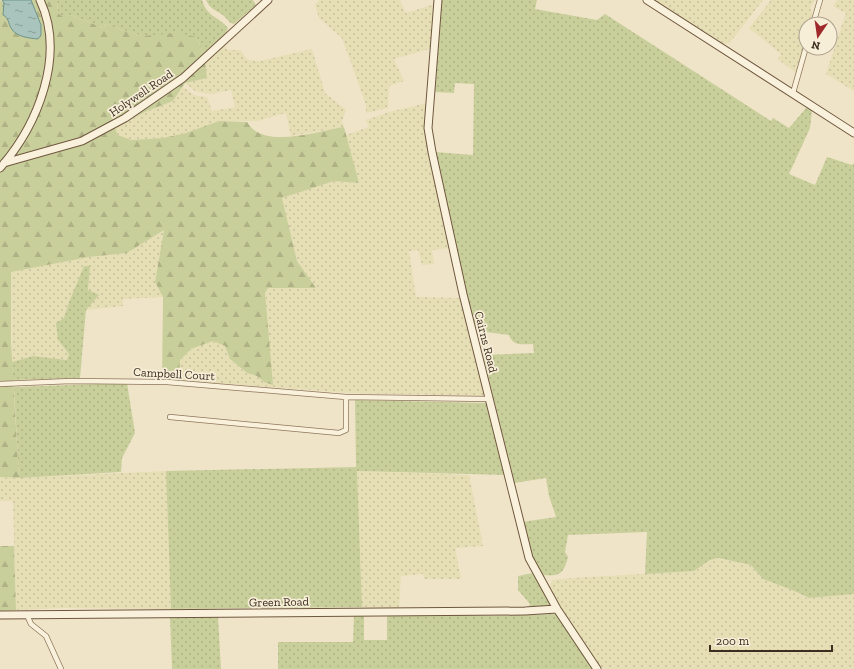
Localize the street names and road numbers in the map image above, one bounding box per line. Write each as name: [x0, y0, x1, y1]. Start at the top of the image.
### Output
street label: Holywell Road: [107, 66, 176, 119]
street label: Cairns Road: [472, 310, 500, 374]
street label: Campbell Court: [133, 365, 216, 383]
street label: Green Road: [249, 594, 310, 610]

